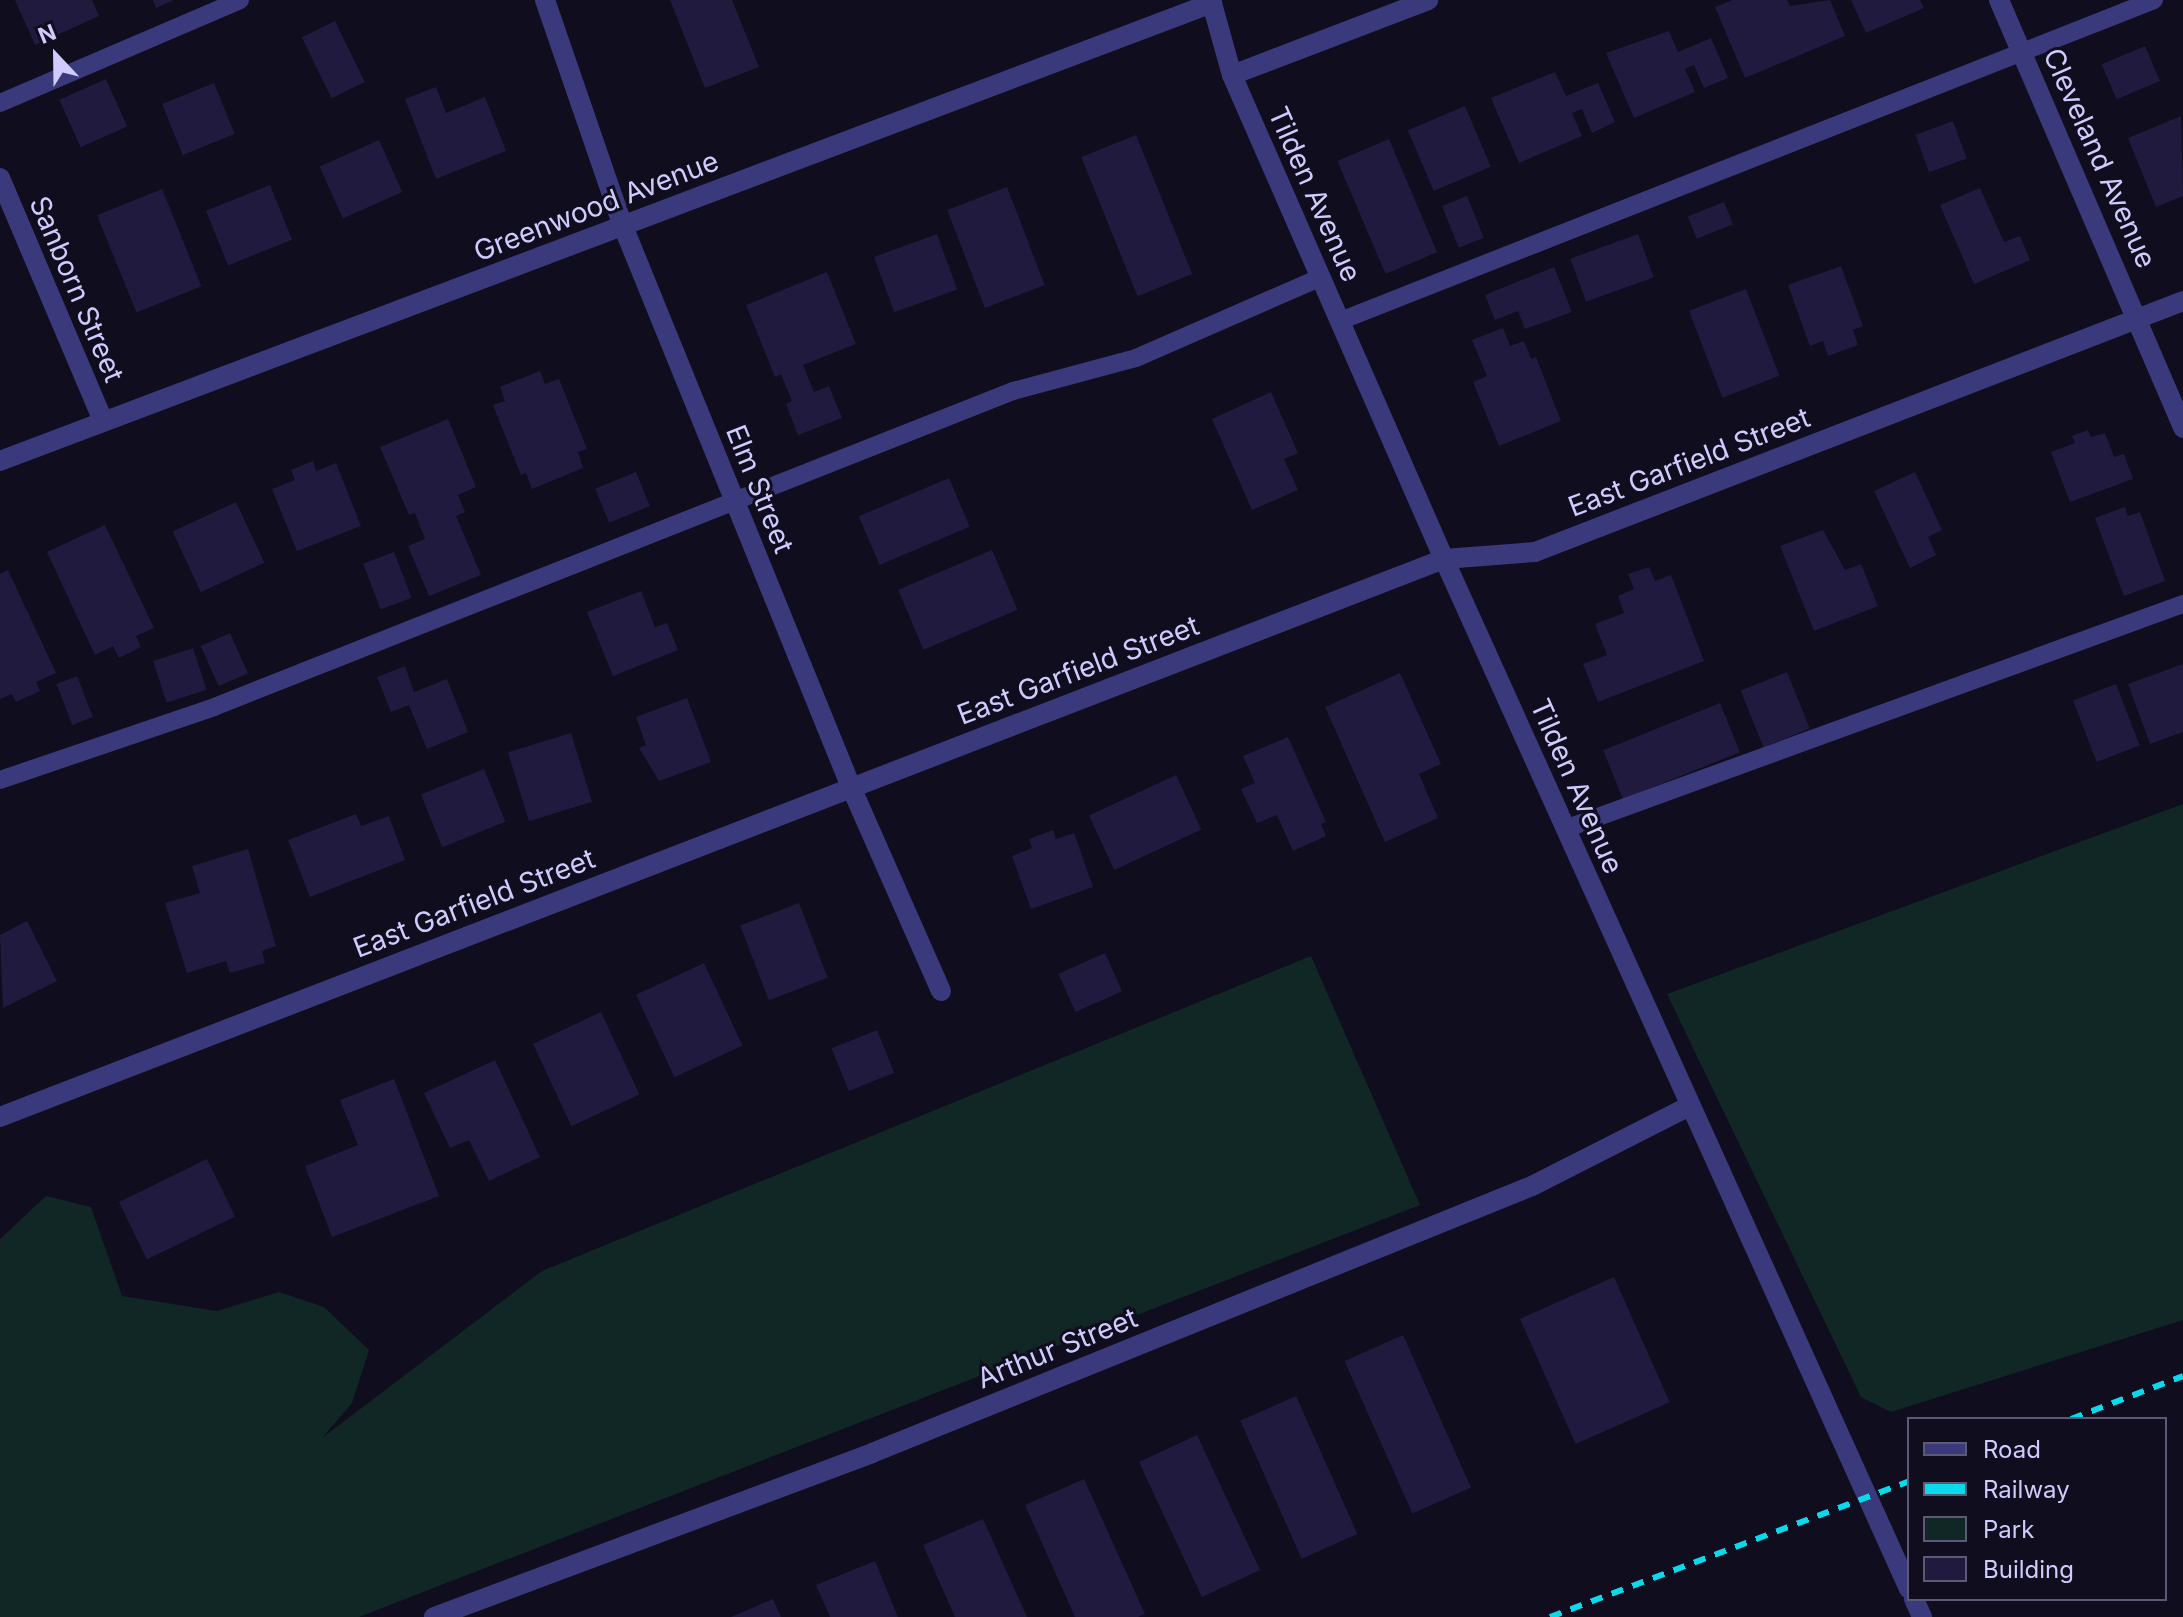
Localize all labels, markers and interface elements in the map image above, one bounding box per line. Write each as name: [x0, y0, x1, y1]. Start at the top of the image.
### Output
north arrow: [16, 16, 96, 96]
text: N: [34, 19, 60, 49]
street label: Cleveland Avenue: [2036, 43, 2164, 273]
street label: Tilden Avenue: [1261, 101, 1369, 287]
street label: Greenwood Avenue: [469, 144, 723, 268]
street label: Sanborn Street: [23, 191, 131, 387]
street label: East Garfield Street: [1563, 400, 1815, 524]
street label: Elm Street: [719, 420, 801, 558]
street label: East Garfield Street: [952, 608, 1204, 732]
street label: Tilden Avenue: [1523, 693, 1631, 879]
street label: East Garfield Street: [348, 841, 600, 965]
street label: Arthur Street: [972, 1301, 1142, 1395]
legend: [1907, 1417, 2167, 1601]
text: Road: [1983, 1435, 2041, 1464]
text: Railway: [1983, 1475, 2070, 1504]
text: Park: [1983, 1515, 2034, 1544]
text: Building: [1983, 1555, 2074, 1584]

